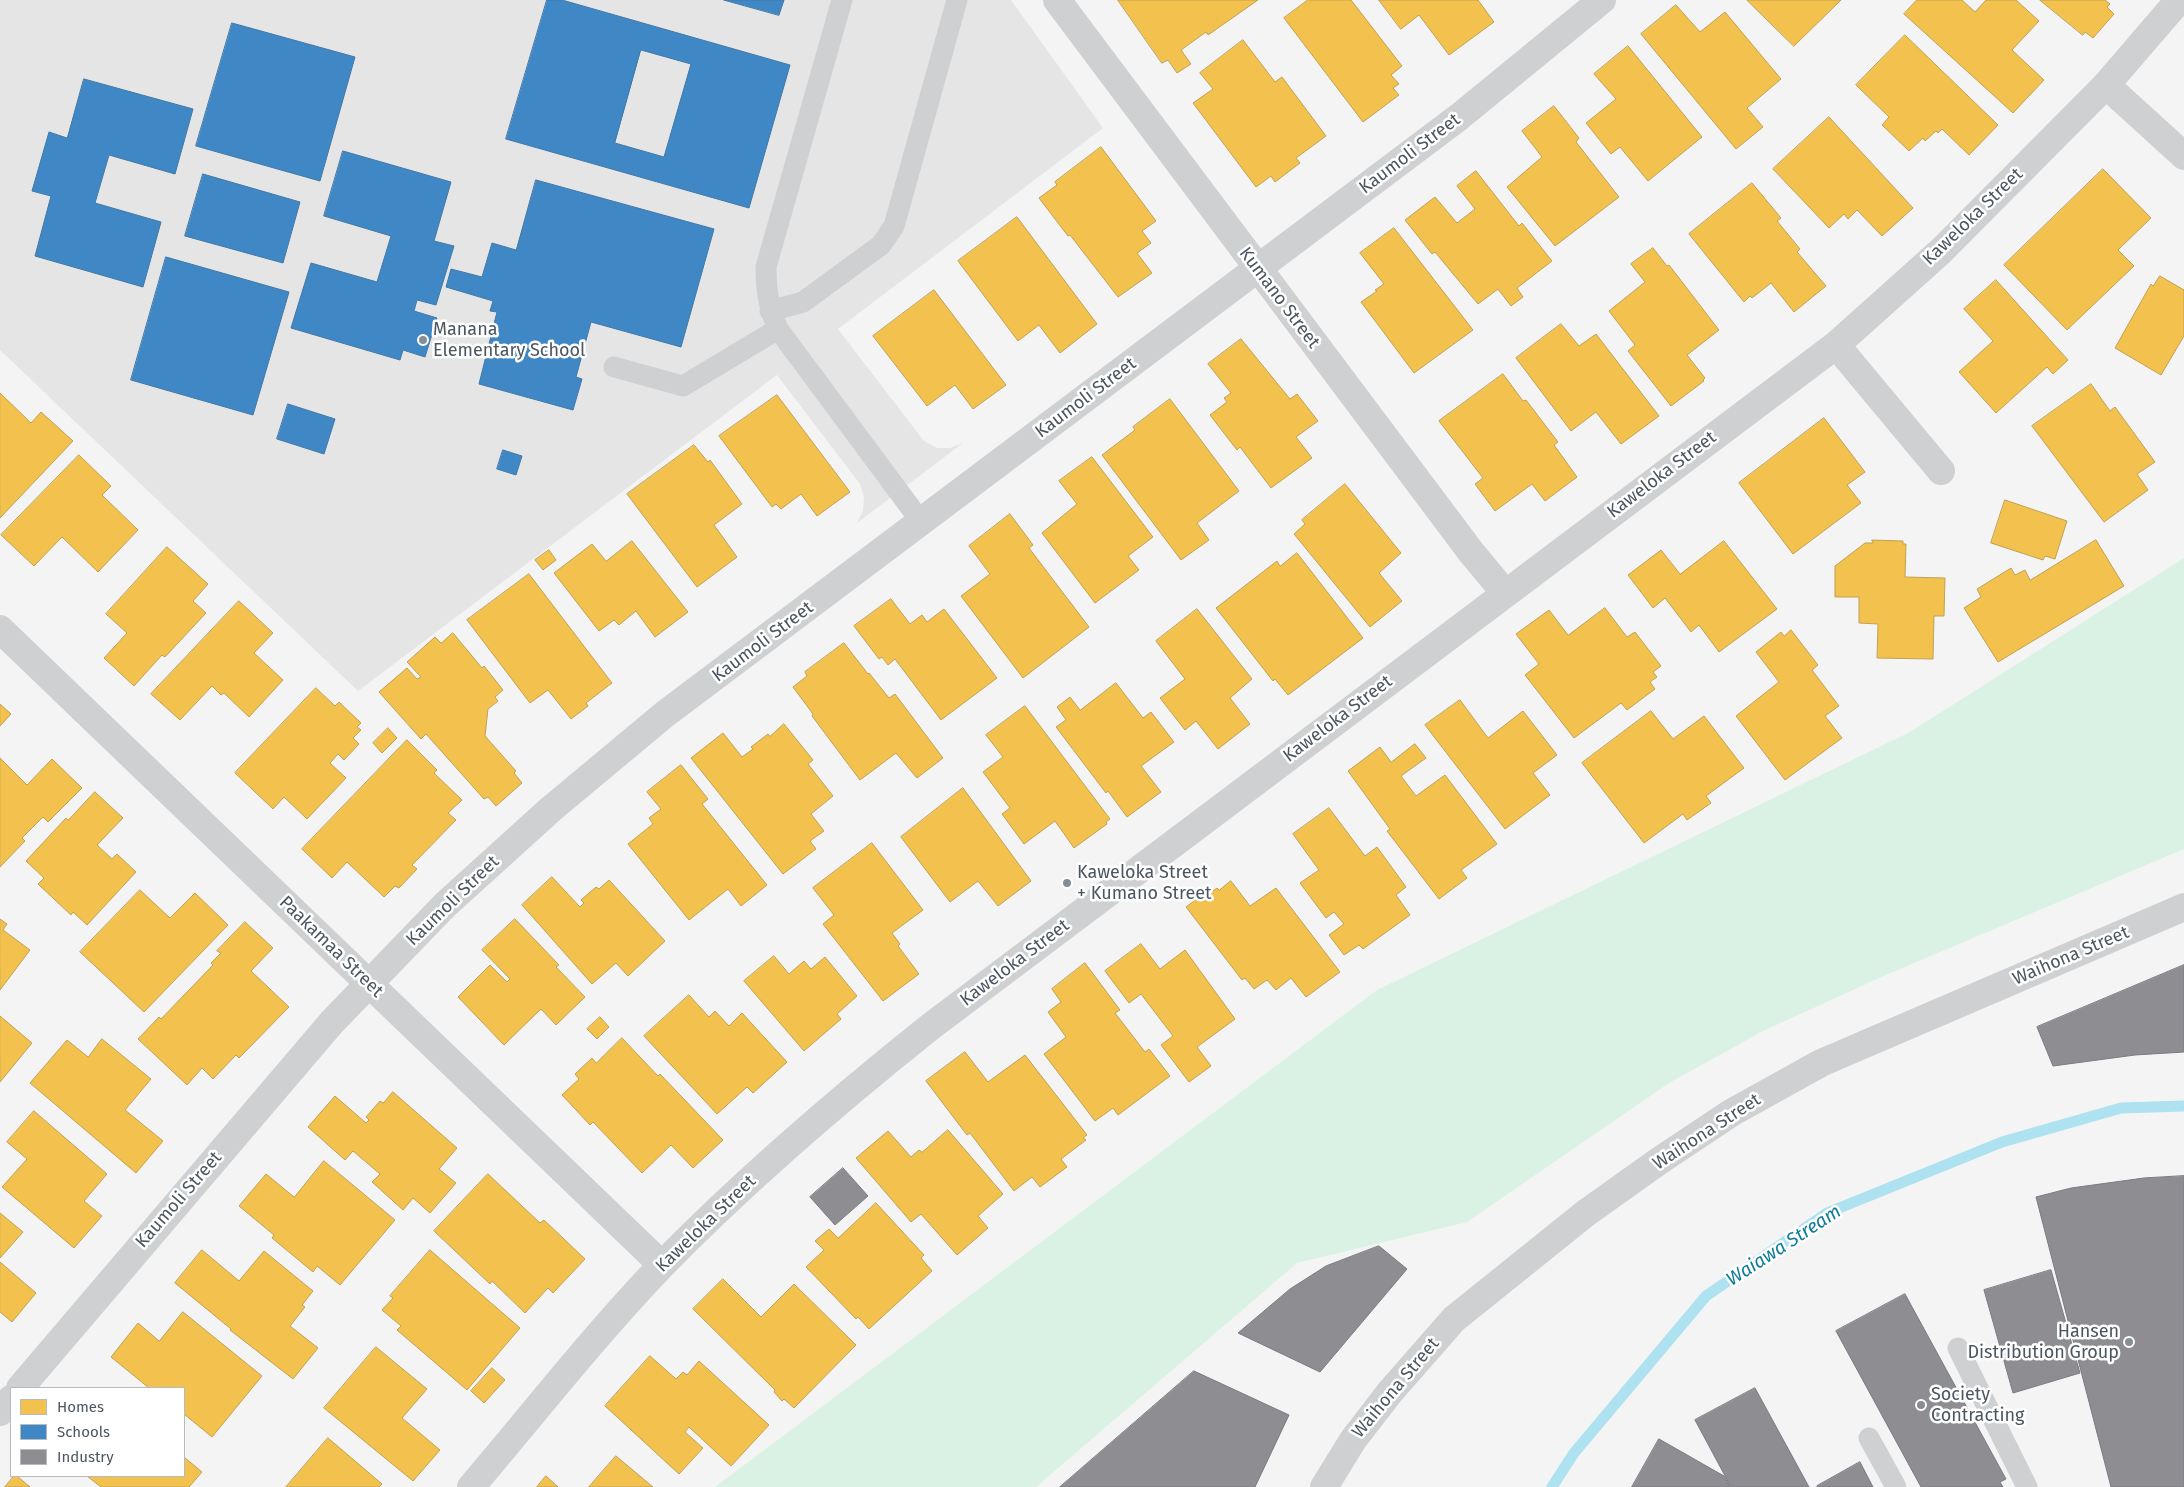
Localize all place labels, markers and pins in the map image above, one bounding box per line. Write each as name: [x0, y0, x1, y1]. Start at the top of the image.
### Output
place label: Manana Elementary School: [433, 319, 585, 362]
marker: Manana Elementary School: [417, 334, 429, 346]
place label: Kaweloka Street + Kumano Street: [1077, 862, 1212, 904]
marker: Kaweloka Street + Kumano Street: [1061, 877, 1073, 889]
place label: Hansen Distribution Group: [1967, 1321, 2119, 1364]
marker: Hansen Distribution Group: [2123, 1336, 2135, 1348]
place label: Society Contracting: [1931, 1384, 2024, 1426]
marker: Society Contracting: [1915, 1399, 1927, 1411]

